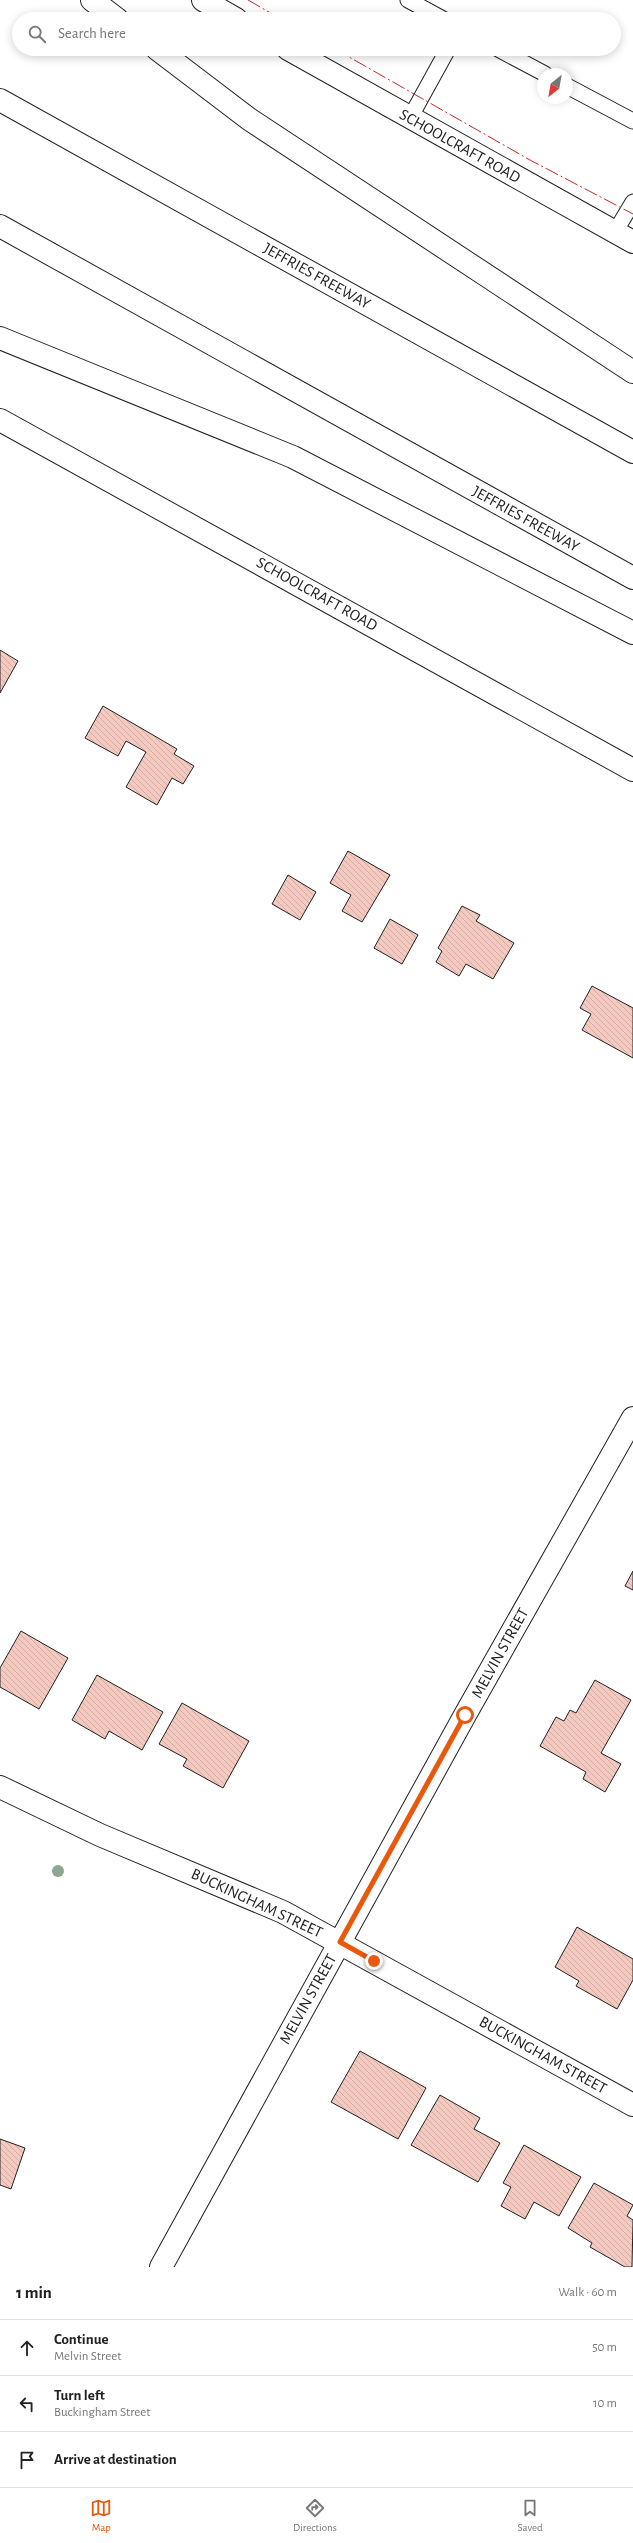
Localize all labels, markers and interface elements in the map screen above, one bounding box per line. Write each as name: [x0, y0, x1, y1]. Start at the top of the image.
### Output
search box: [12, 12, 621, 56]
icon: search: [26, 23, 48, 45]
text: Search here: [58, 26, 126, 41]
north arrow: [537, 68, 573, 104]
street label: SCHOOLCRAFT ROAD: [397, 106, 523, 186]
street label: JEFFRIES FREEWAY: [261, 240, 374, 312]
street label: JEFFRIES FREEWAY: [470, 483, 583, 555]
street label: SCHOOLCRAFT ROAD: [254, 554, 380, 634]
street label: MELVIN STREET: [469, 1605, 531, 1701]
route start: [456, 1706, 474, 1724]
street label: BUCKINGHAM STREET: [189, 1866, 325, 1941]
street label: MELVIN STREET: [277, 1951, 339, 2047]
route end: [365, 1952, 383, 1970]
street label: BUCKINGHAM STREET: [477, 2013, 610, 2097]
text: 1 min: [16, 2284, 52, 2301]
text: Walk · 60 m: [558, 2286, 617, 2299]
text: Continue: [54, 2332, 109, 2347]
icon: ahead: [16, 2337, 38, 2359]
text: 50 m: [592, 2341, 617, 2354]
text: Melvin Street: [54, 2350, 121, 2363]
text: Turn left: [54, 2388, 105, 2403]
icon: left: [16, 2393, 38, 2415]
text: 10 m: [593, 2397, 617, 2410]
text: Buckingham Street: [54, 2406, 151, 2419]
icon: arrive: [16, 2449, 38, 2471]
text: Arrive at destination: [54, 2452, 177, 2467]
tab: Map: [90, 2497, 112, 2534]
tab: Directions: [293, 2497, 337, 2534]
tab: Saved: [517, 2497, 543, 2534]

